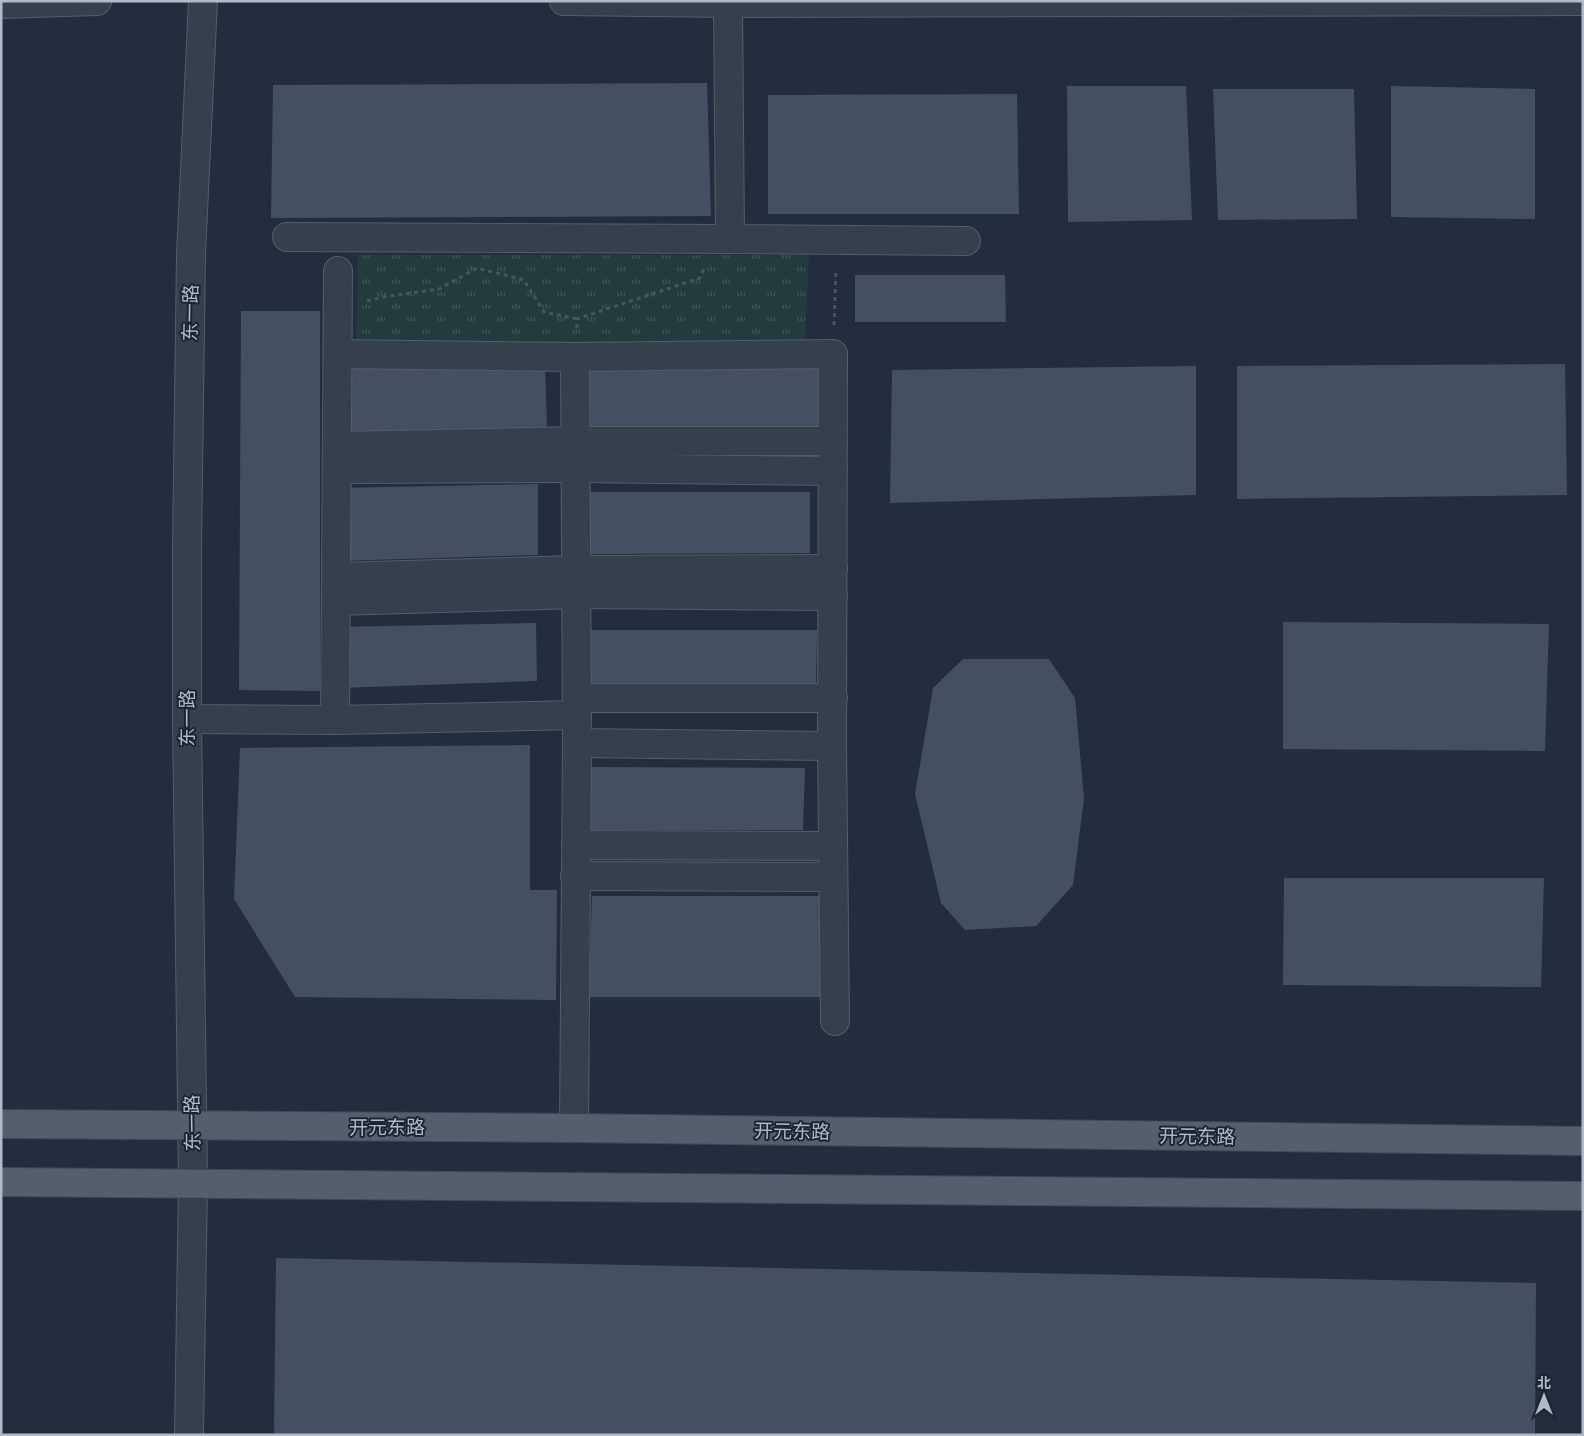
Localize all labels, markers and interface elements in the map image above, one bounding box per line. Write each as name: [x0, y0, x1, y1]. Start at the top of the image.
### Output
street label: 东一路: [180, 284, 202, 342]
street label: 东一路: [177, 689, 199, 747]
street label: 东一路: [182, 1094, 204, 1152]
street label: 开元东路: [349, 1117, 425, 1139]
street label: 开元东路: [754, 1120, 830, 1144]
street label: 开元东路: [1159, 1125, 1235, 1149]
north arrow: [1519, 1371, 1569, 1421]
text: 北: [1537, 1375, 1551, 1392]

